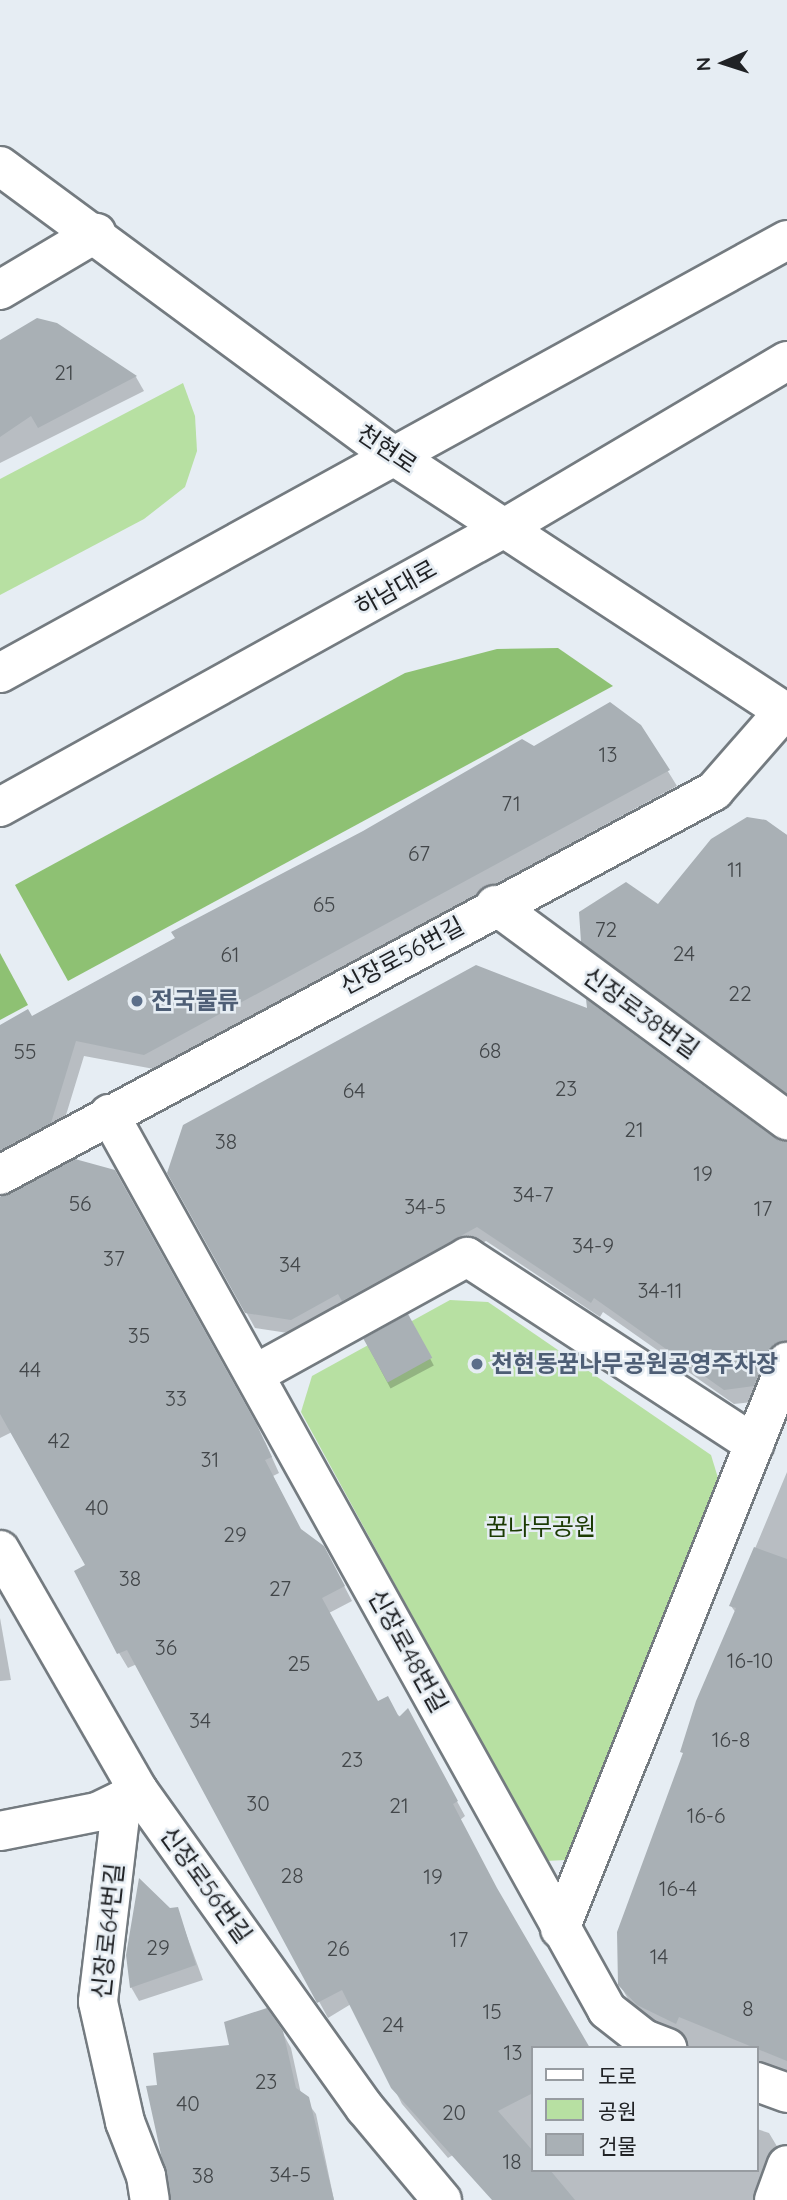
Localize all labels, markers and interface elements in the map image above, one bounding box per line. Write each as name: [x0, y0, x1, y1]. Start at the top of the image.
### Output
north arrow: [689, 28, 759, 98]
text: N: [691, 56, 715, 72]
house number: 21: [54, 359, 74, 385]
street label: 천현로: [351, 419, 423, 479]
street label: 하남대로: [350, 554, 442, 622]
house number: 13: [599, 741, 617, 767]
house number: 71: [501, 790, 521, 816]
house number: 67: [408, 840, 430, 866]
house number: 11: [727, 856, 743, 882]
house number: 65: [313, 891, 335, 917]
street label: 신장로56번길: [335, 911, 469, 1001]
house number: 72: [595, 916, 617, 942]
house number: 24: [673, 940, 695, 966]
house number: 61: [221, 941, 239, 967]
street label: 신장로38번길: [578, 961, 704, 1065]
house number: 22: [728, 980, 752, 1006]
place label: 전국물류: [151, 987, 239, 1015]
marker: 전국물류: [129, 993, 145, 1009]
house number: 68: [479, 1037, 501, 1063]
house number: 55: [14, 1038, 36, 1064]
house number: 23: [555, 1075, 577, 1101]
house number: 64: [343, 1077, 365, 1103]
house number: 21: [624, 1116, 644, 1142]
house number: 38: [215, 1128, 237, 1154]
house number: 19: [693, 1160, 713, 1186]
house number: 34-7: [512, 1181, 554, 1207]
house number: 56: [69, 1190, 91, 1216]
house number: 34-5: [404, 1193, 446, 1219]
house number: 17: [754, 1195, 772, 1221]
house number: 34-9: [572, 1232, 614, 1258]
house number: 37: [103, 1245, 125, 1271]
house number: 34: [279, 1251, 301, 1277]
house number: 34-11: [638, 1277, 682, 1303]
house number: 35: [128, 1322, 150, 1348]
place label: 천현동꿈나무공원공영주차장: [491, 1350, 778, 1378]
house number: 44: [19, 1356, 41, 1382]
marker: 천현동꿈나무공원공영주차장: [469, 1356, 485, 1372]
house number: 33: [165, 1385, 187, 1411]
house number: 42: [48, 1427, 70, 1453]
house number: 31: [201, 1446, 219, 1472]
house number: 40: [85, 1494, 109, 1520]
park label: 꿈나무공원: [486, 1513, 596, 1541]
house number: 29: [223, 1521, 247, 1547]
house number: 38: [119, 1565, 141, 1591]
house number: 27: [269, 1575, 291, 1601]
street label: 신장로48번길: [362, 1585, 454, 1717]
house number: 36: [155, 1634, 177, 1660]
house number: 16-10: [727, 1647, 773, 1673]
house number: 25: [287, 1650, 311, 1676]
house number: 34: [189, 1707, 211, 1733]
house number: 16-8: [712, 1726, 750, 1752]
house number: 23: [341, 1746, 363, 1772]
house number: 30: [246, 1790, 270, 1816]
house number: 21: [389, 1792, 409, 1818]
house number: 16-6: [687, 1802, 725, 1828]
street label: 신장로56번길: [154, 1821, 258, 1949]
street label: 신장로64번길: [87, 1862, 129, 2000]
house number: 28: [281, 1862, 303, 1888]
house number: 19: [423, 1863, 443, 1889]
house number: 16-4: [659, 1875, 697, 1901]
house number: 17: [450, 1926, 468, 1952]
house number: 29: [146, 1934, 170, 1960]
house number: 26: [327, 1935, 349, 1961]
house number: 14: [650, 1943, 668, 1969]
house number: 8: [742, 1995, 754, 2021]
house number: 15: [482, 1998, 502, 2024]
house number: 24: [382, 2011, 404, 2037]
house number: 13: [504, 2039, 522, 2065]
legend: [532, 2046, 759, 2172]
text: 도로: [598, 2063, 637, 2089]
house number: 23: [255, 2068, 277, 2094]
house number: 40: [176, 2090, 200, 2116]
text: 공원: [598, 2098, 637, 2124]
house number: 20: [442, 2099, 466, 2125]
text: 건물: [598, 2133, 637, 2159]
house number: 18: [502, 2148, 522, 2174]
house number: 34-5: [269, 2161, 311, 2187]
house number: 38: [192, 2162, 214, 2188]

